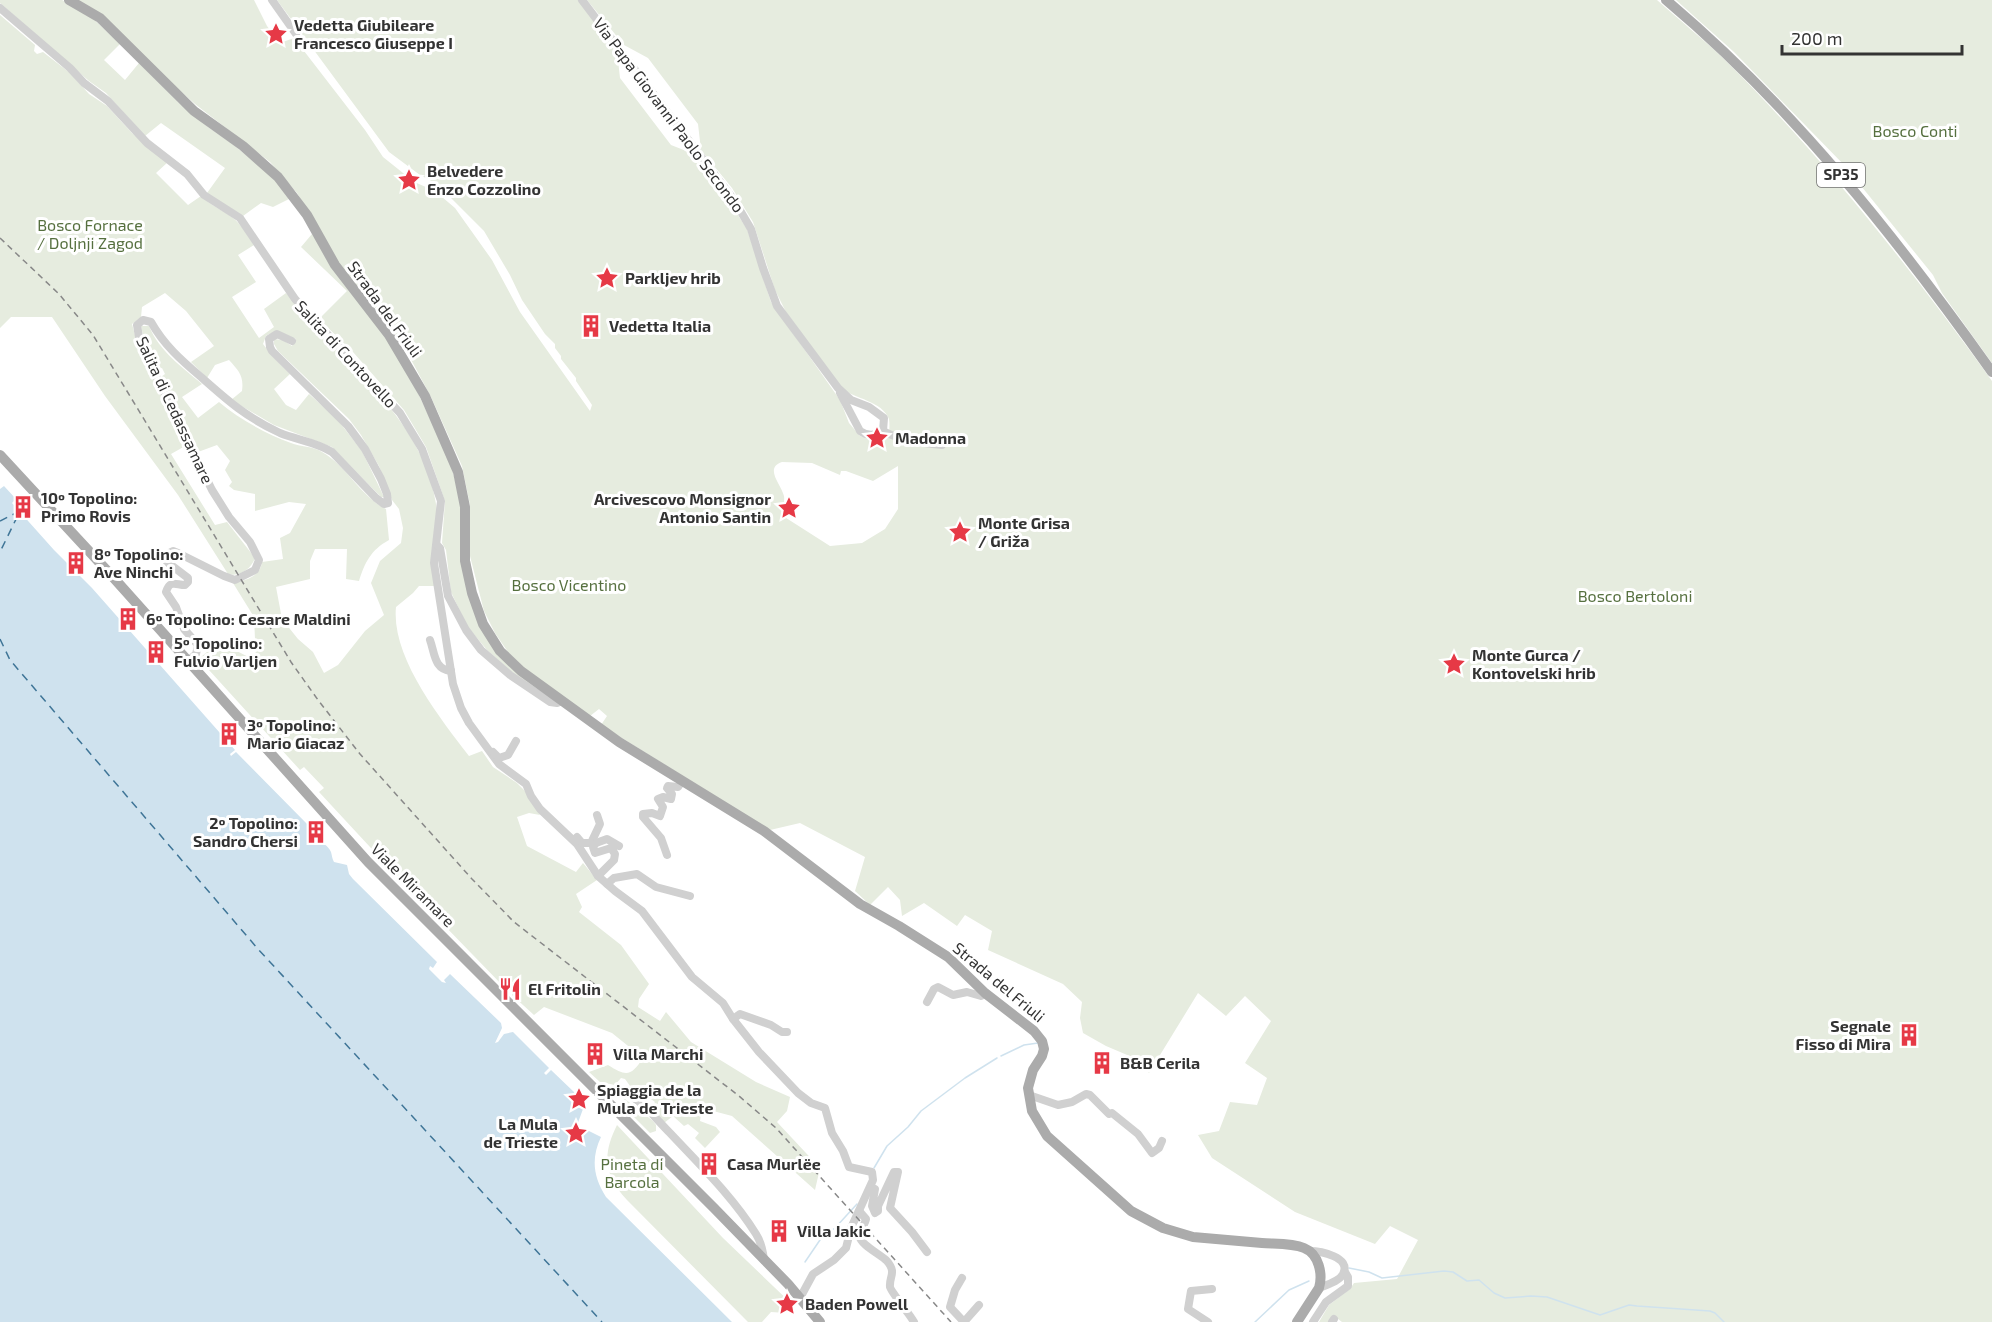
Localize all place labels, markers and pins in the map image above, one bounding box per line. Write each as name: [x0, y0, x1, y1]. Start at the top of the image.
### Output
place label: Vedetta Giubileare Francesco Giuseppe I: [294, 15, 453, 52]
place icon: Vedetta Giubileare Francesco Giuseppe I: [263, 21, 289, 47]
place label: Belvedere Enzo Cozzolino: [427, 161, 541, 198]
place icon: Belvedere Enzo Cozzolino: [396, 167, 422, 193]
place icon: Parkljev hrib: [594, 265, 620, 291]
place label: Parkljev hrib: [625, 268, 721, 287]
building icon: Vedetta Italia: [578, 313, 604, 339]
place label: Vedetta Italia: [609, 316, 711, 335]
place icon: Madonna: [864, 425, 890, 451]
place label: Madonna: [895, 428, 966, 447]
place label: 10º Topolino: Primo Rovis: [41, 488, 137, 525]
place label: Arcivescovo Monsignor Antonio Santin: [594, 489, 771, 526]
building icon: 10º Topolino: Primo Rovis: [10, 494, 36, 520]
place icon: Arcivescovo Monsignor Antonio Santin: [776, 495, 802, 521]
place label: Monte Grisa / Griža: [978, 513, 1070, 550]
place icon: Monte Grisa / Griža: [947, 519, 973, 545]
place label: 8º Topolino: Ave Ninchi: [94, 544, 183, 581]
building icon: 8º Topolino: Ave Ninchi: [63, 550, 89, 576]
building icon: 6º Topolino: Cesare Maldini: [115, 606, 141, 632]
place label: 6º Topolino: Cesare Maldini: [146, 609, 351, 628]
place label: 5º Topolino: Fulvio Varljen: [174, 633, 277, 670]
building icon: 5º Topolino: Fulvio Varljen: [143, 639, 169, 665]
place label: Monte Gurca / Kontovelski hrib: [1472, 645, 1596, 682]
place icon: Monte Gurca / Kontovelski hrib: [1441, 651, 1467, 677]
place label: 3º Topolino: Mario Giacaz: [247, 715, 345, 752]
building icon: 3º Topolino: Mario Giacaz: [216, 721, 242, 747]
place label: 2º Topolino: Sandro Chersi: [193, 813, 298, 850]
building icon: 2º Topolino: Sandro Chersi: [303, 819, 329, 845]
restaurant icon: El Fritolin: [497, 976, 523, 1002]
place label: El Fritolin: [528, 979, 601, 998]
place label: Segnale Fisso di Mira: [1795, 1016, 1891, 1053]
building icon: Segnale Fisso di Mira: [1896, 1022, 1922, 1048]
building icon: Villa Marchi: [582, 1041, 608, 1067]
place label: Villa Marchi: [613, 1044, 703, 1063]
building icon: B&B Cerila: [1089, 1050, 1115, 1076]
place label: B&B Cerila: [1120, 1053, 1200, 1072]
place label: Spiaggia de la Mula de Trieste: [597, 1080, 713, 1117]
place icon: Spiaggia de la Mula de Trieste: [566, 1086, 592, 1112]
place label: La Mula de Trieste: [484, 1114, 558, 1151]
place icon: La Mula de Trieste: [563, 1120, 589, 1146]
building icon: Casa Murlëe: [696, 1151, 722, 1177]
place label: Casa Murlëe: [727, 1154, 821, 1173]
building icon: Villa Jakic: [766, 1218, 792, 1244]
place label: Villa Jakic: [797, 1221, 871, 1240]
place icon: Baden Powell: [774, 1291, 800, 1317]
place label: Baden Powell: [805, 1294, 909, 1313]

